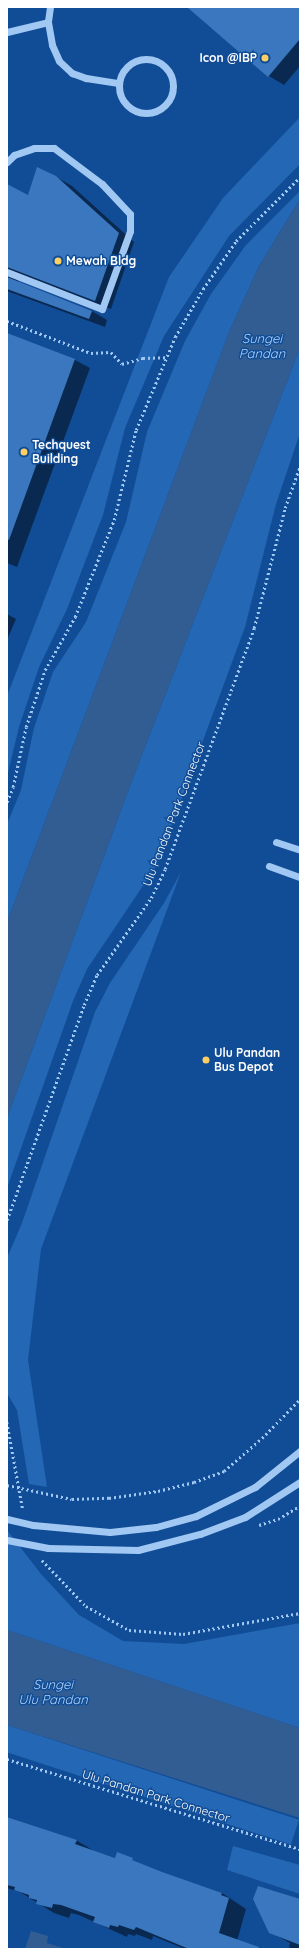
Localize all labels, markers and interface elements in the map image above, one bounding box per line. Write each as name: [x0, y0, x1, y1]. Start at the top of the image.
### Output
place label: Icon @IBP: [199, 51, 257, 65]
marker: Icon @IBP: [260, 53, 270, 63]
place label: Mewah Bldg: [66, 254, 136, 268]
marker: Mewah Bldg: [53, 256, 63, 266]
water label: Sungei Pandan: [239, 331, 285, 362]
place label: Techquest Building: [32, 438, 91, 466]
marker: Techquest Building: [19, 447, 29, 457]
street label: Ulu Pandan Park Connector: [140, 740, 208, 888]
place label: Ulu Pandan Bus Depot: [214, 1046, 280, 1074]
marker: Ulu Pandan Bus Depot: [201, 1055, 211, 1065]
water label: Sungei Ulu Pandan: [18, 1677, 88, 1708]
street label: Ulu Pandan Park Connector: [80, 1767, 232, 1825]

